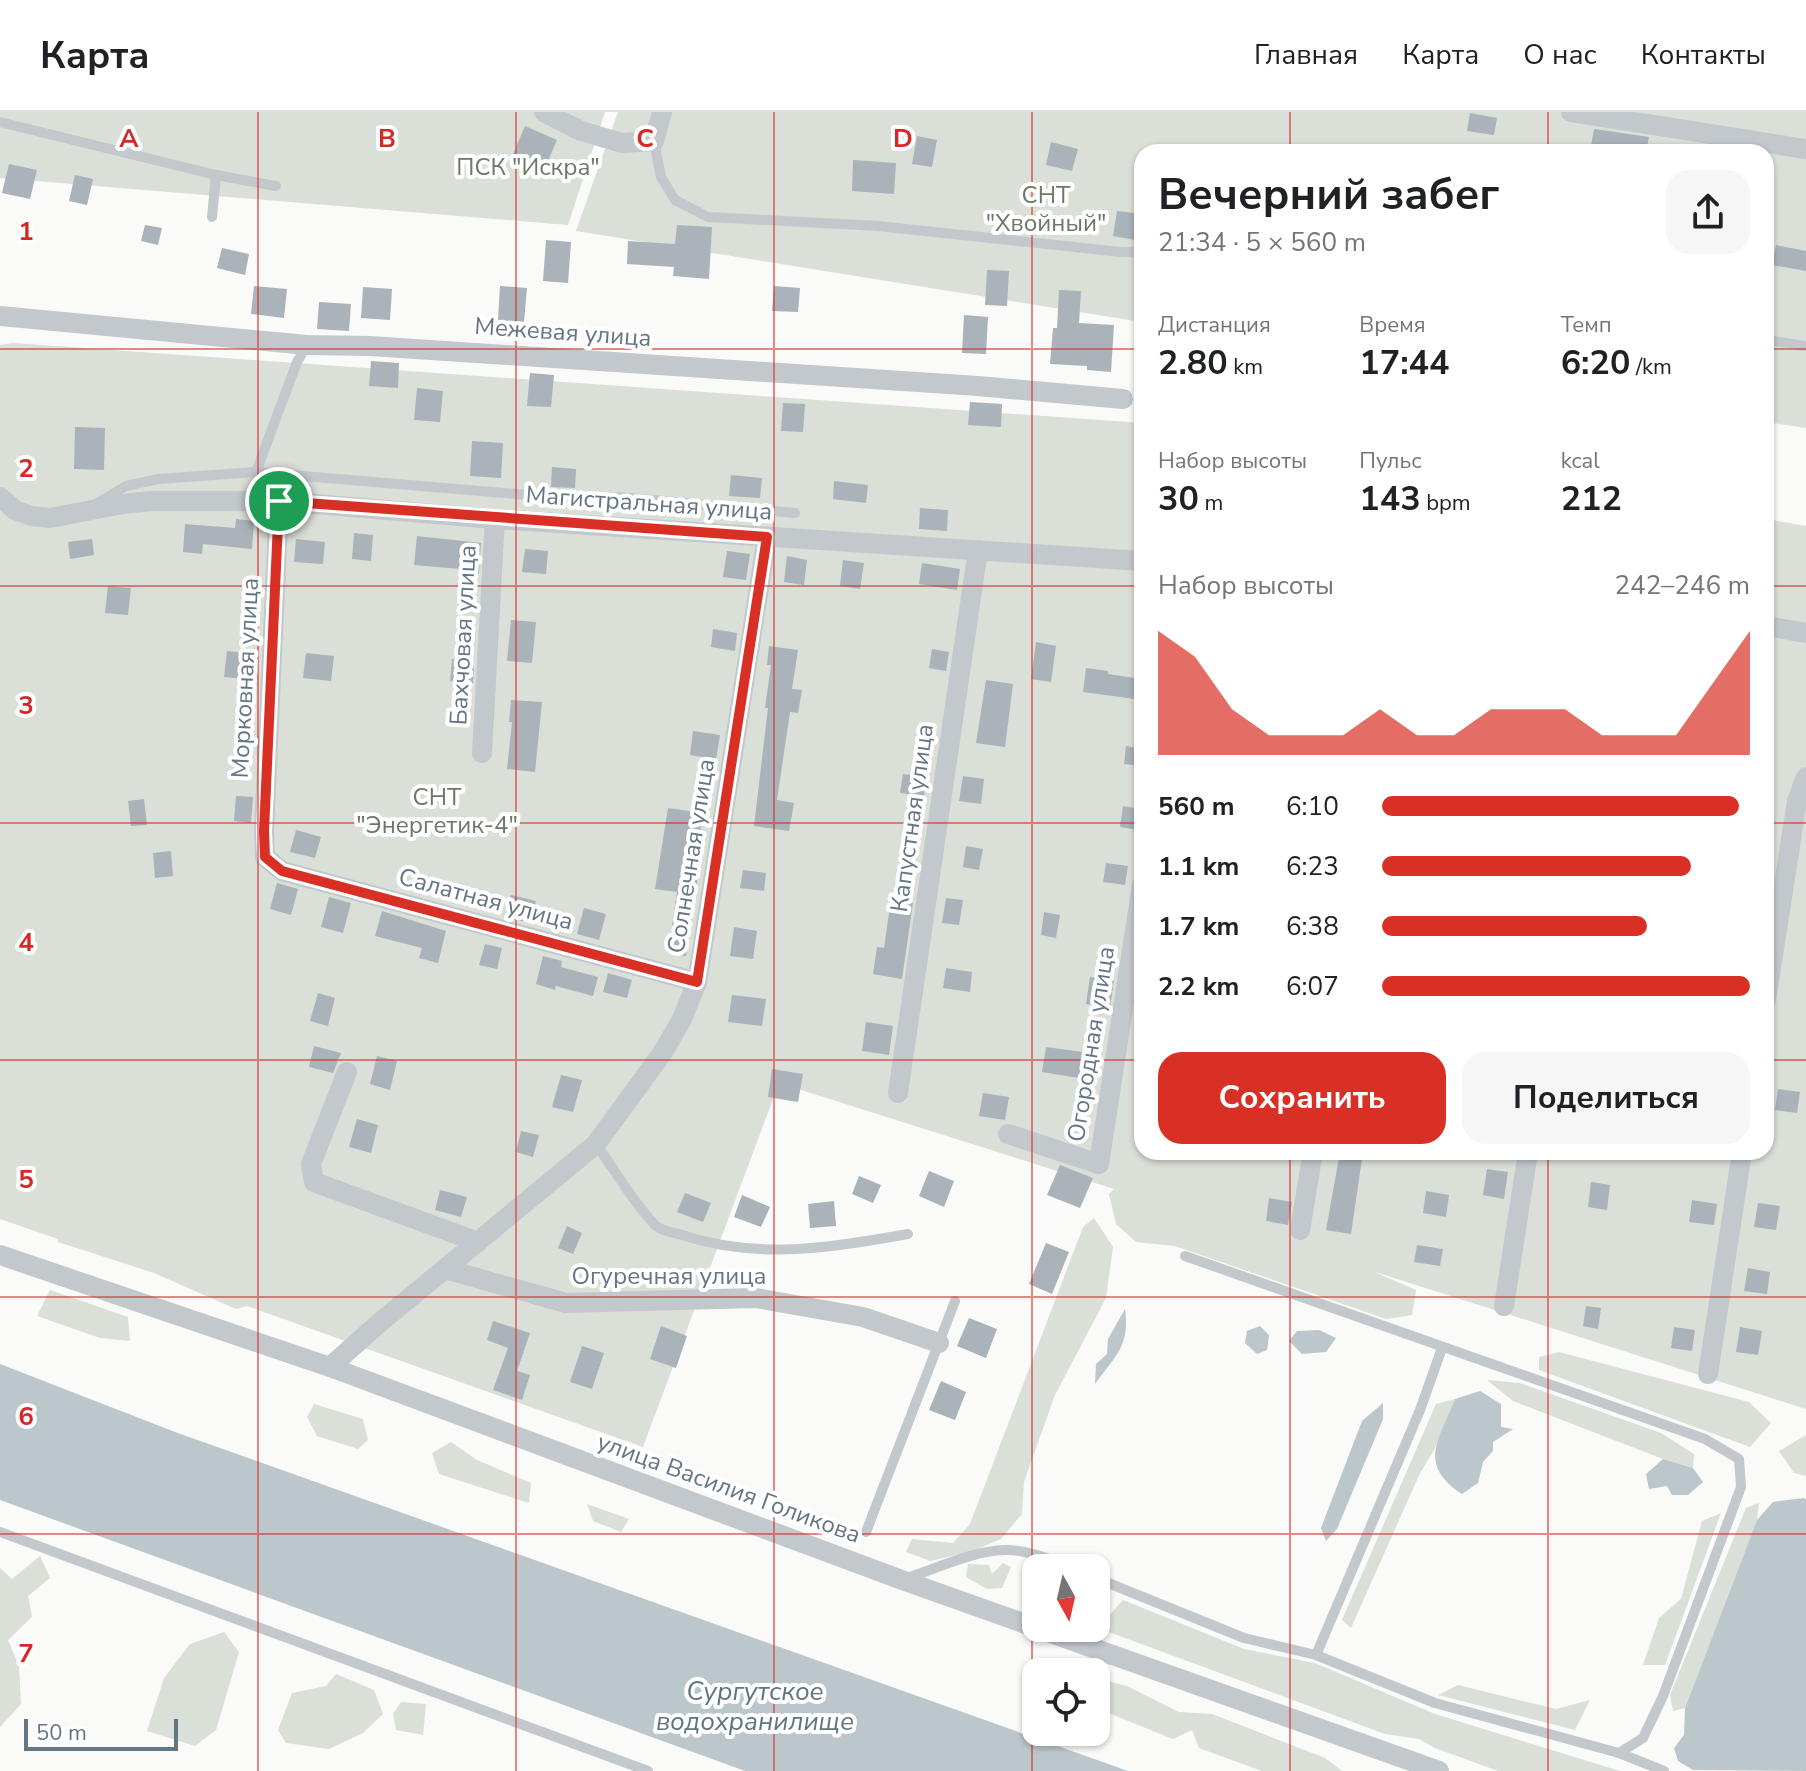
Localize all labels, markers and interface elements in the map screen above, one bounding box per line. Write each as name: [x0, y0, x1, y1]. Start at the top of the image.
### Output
text: Карта: [40, 30, 150, 81]
text: Главная: [1254, 36, 1358, 74]
text: Карта: [1402, 36, 1479, 74]
text: О нас: [1523, 36, 1597, 74]
text: Контакты: [1641, 36, 1766, 74]
text: A: [119, 121, 139, 156]
text: B: [378, 121, 396, 156]
text: C: [636, 121, 654, 156]
text: D: [893, 121, 913, 156]
park label: ПСК "Искра": [456, 151, 600, 183]
text: Вечерний забег: [1158, 165, 1499, 225]
button: share: [1666, 170, 1750, 254]
park label: СНТ "Хвойный": [986, 179, 1106, 239]
text: 1: [18, 214, 34, 249]
text: 21:34 · 5 × 560 m: [1158, 225, 1366, 260]
street label: Межевая улица: [473, 310, 653, 354]
text: Дистанция: [1158, 310, 1271, 340]
text: Время: [1359, 310, 1426, 340]
text: Темп: [1561, 310, 1612, 340]
text: 2.80: [1158, 340, 1228, 386]
text: 17:44: [1359, 340, 1449, 386]
text: 6:20: [1561, 340, 1630, 386]
text: km: [1228, 352, 1263, 382]
text: /km: [1630, 352, 1672, 382]
text: Набор высоты: [1158, 446, 1307, 476]
text: Пульс: [1359, 446, 1422, 476]
text: kcal: [1561, 446, 1600, 476]
text: 2: [18, 451, 34, 486]
pin: [245, 467, 313, 535]
text: 30: [1158, 476, 1199, 522]
text: 143: [1359, 476, 1421, 522]
text: 212: [1561, 476, 1622, 522]
street label: Магистральная улица: [525, 478, 773, 528]
icon: arrive: [257, 479, 301, 523]
text: m: [1199, 488, 1223, 518]
text: bpm: [1421, 488, 1471, 518]
street label: Бахчовая улица: [442, 544, 484, 726]
text: Набор высоты: [1158, 568, 1334, 603]
text: 242–246 m: [1614, 568, 1750, 603]
street label: Морковная улица: [224, 577, 266, 779]
text: 3: [18, 688, 34, 723]
street label: Капустная улица: [883, 722, 941, 914]
street label: Солнечная улица: [660, 756, 722, 956]
park label: СНТ "Энергетик-4": [356, 781, 518, 841]
text: 560 m: [1158, 789, 1235, 824]
text: 6:10: [1286, 789, 1339, 824]
text: 1.1 km: [1158, 849, 1239, 884]
text: 6:23: [1286, 849, 1339, 884]
street label: Салатная улица: [395, 860, 577, 938]
text: 1.7 km: [1158, 909, 1239, 944]
text: 6:38: [1286, 909, 1339, 944]
text: 4: [18, 925, 34, 960]
street label: Огородная улица: [1060, 944, 1122, 1144]
text: 2.2 km: [1158, 969, 1239, 1004]
text: 6:07: [1286, 969, 1339, 1004]
button: Сохранить: [1158, 1052, 1446, 1144]
button: Поделиться: [1462, 1052, 1750, 1144]
text: 5: [18, 1162, 34, 1197]
street label: Огуречная улица: [572, 1260, 766, 1292]
text: 6: [18, 1399, 34, 1434]
street label: улица Василия Голикова: [593, 1425, 865, 1551]
north arrow: [1022, 1554, 1110, 1642]
map controls: [1022, 1554, 1110, 1746]
text: 7: [18, 1636, 34, 1671]
button: locate: [1022, 1658, 1110, 1746]
water label: Сургутское водохранилище: [656, 1674, 854, 1739]
scale bar: [24, 1715, 178, 1751]
text: 50 m: [36, 1718, 87, 1748]

